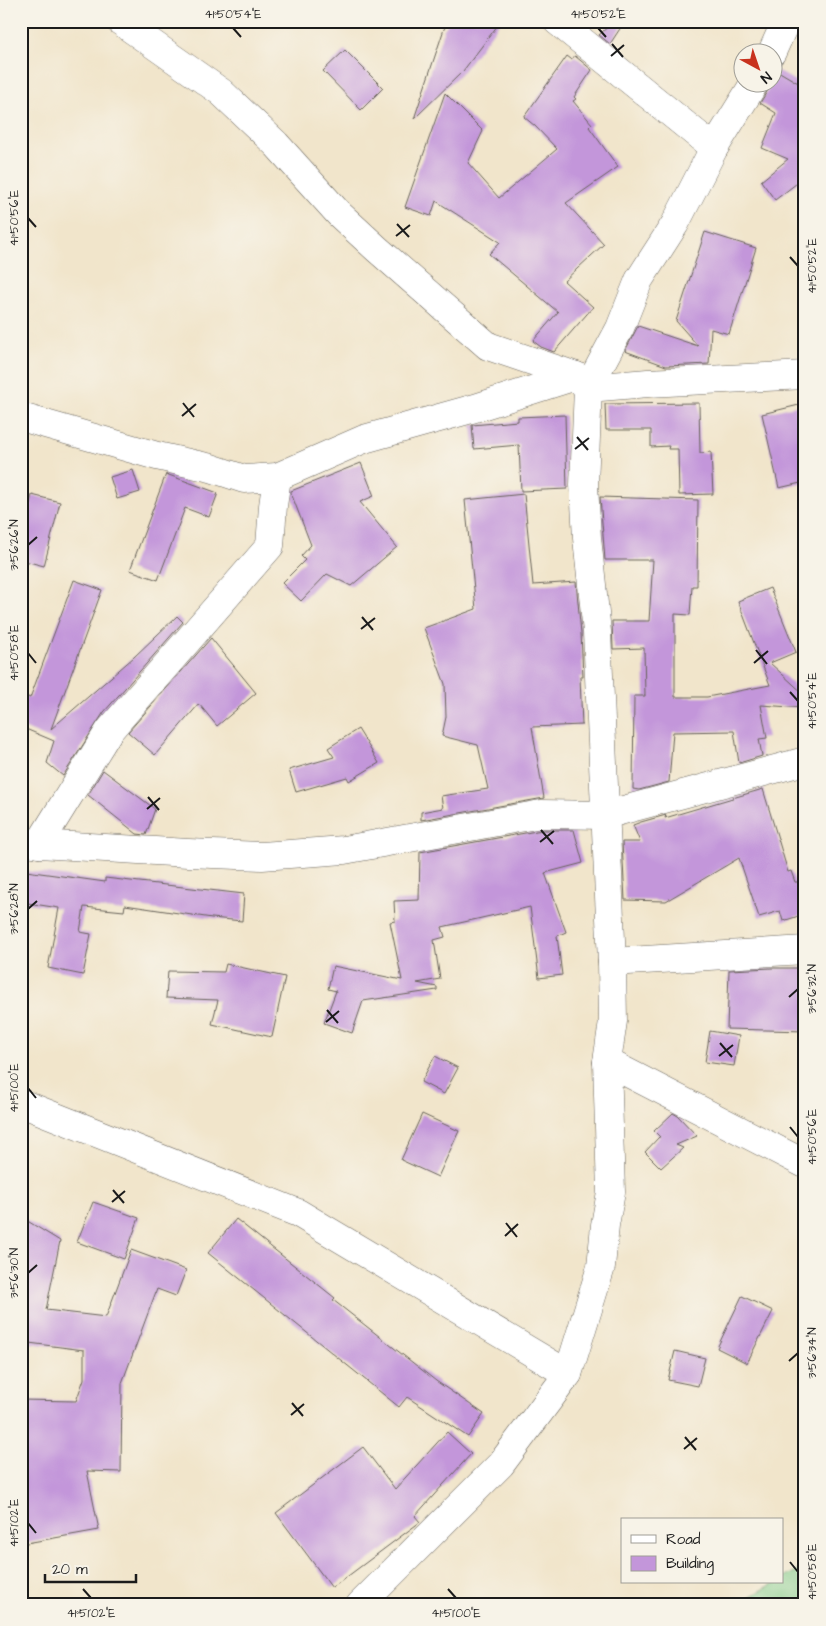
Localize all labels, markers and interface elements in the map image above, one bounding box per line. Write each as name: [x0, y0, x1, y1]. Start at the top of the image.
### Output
text: 41°50'54"E: [205, 6, 261, 23]
text: 41°50'52"E: [570, 6, 626, 23]
north arrow: [734, 42, 784, 92]
text: N: [756, 67, 776, 88]
text: 41°50'56"E: [6, 190, 23, 246]
text: 41°50'52"E: [804, 238, 821, 294]
text: 3°56'26"N: [6, 519, 23, 571]
text: 41°50'58"E: [6, 625, 23, 681]
text: 41°50'54"E: [804, 673, 821, 729]
text: 3°56'28"N: [6, 883, 23, 935]
text: 3°56'32"N: [804, 964, 821, 1014]
text: 41°51'00"E: [6, 1063, 23, 1113]
text: 41°50'56"E: [804, 1109, 821, 1165]
text: 3°56'30"N: [6, 1247, 23, 1298]
text: 3°56'34"N: [804, 1327, 821, 1379]
text: 41°51'02"E: [6, 1499, 23, 1547]
legend: [621, 1518, 784, 1584]
text: Road: [666, 1529, 701, 1550]
text: 41°50'58"E: [804, 1544, 821, 1600]
scale bar: [45, 1551, 136, 1583]
text: Building: [666, 1553, 714, 1575]
text: 20 m: [52, 1559, 88, 1580]
text: 41°51'02"E: [67, 1605, 115, 1622]
text: 41°51'00"E: [431, 1605, 481, 1622]

